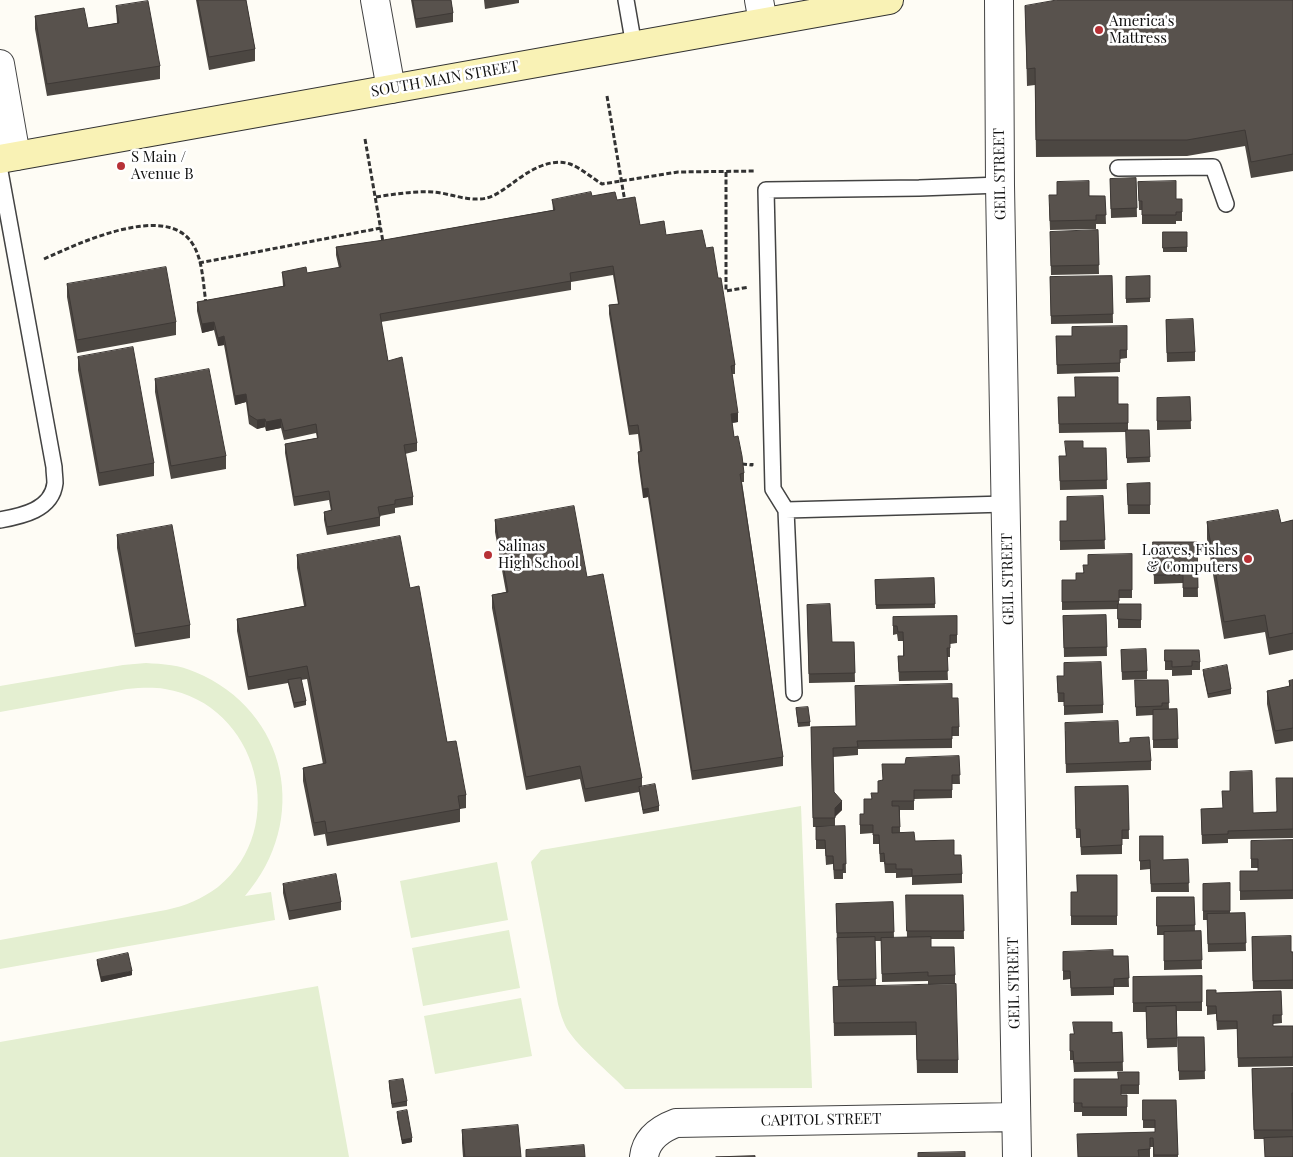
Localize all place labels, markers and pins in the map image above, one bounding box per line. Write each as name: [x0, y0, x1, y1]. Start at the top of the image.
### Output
place label: America's Mattress: [1109, 12, 1174, 47]
marker: America's Mattress: [1093, 24, 1105, 36]
place label: S Main / Avenue B: [131, 148, 194, 183]
marker: S Main / Avenue B: [115, 160, 127, 172]
place label: Salinas High School: [498, 537, 579, 572]
place label: Loaves, Fishes & Computers: [1142, 541, 1238, 576]
marker: Salinas High School: [482, 549, 494, 561]
marker: Loaves, Fishes & Computers: [1242, 553, 1254, 565]

